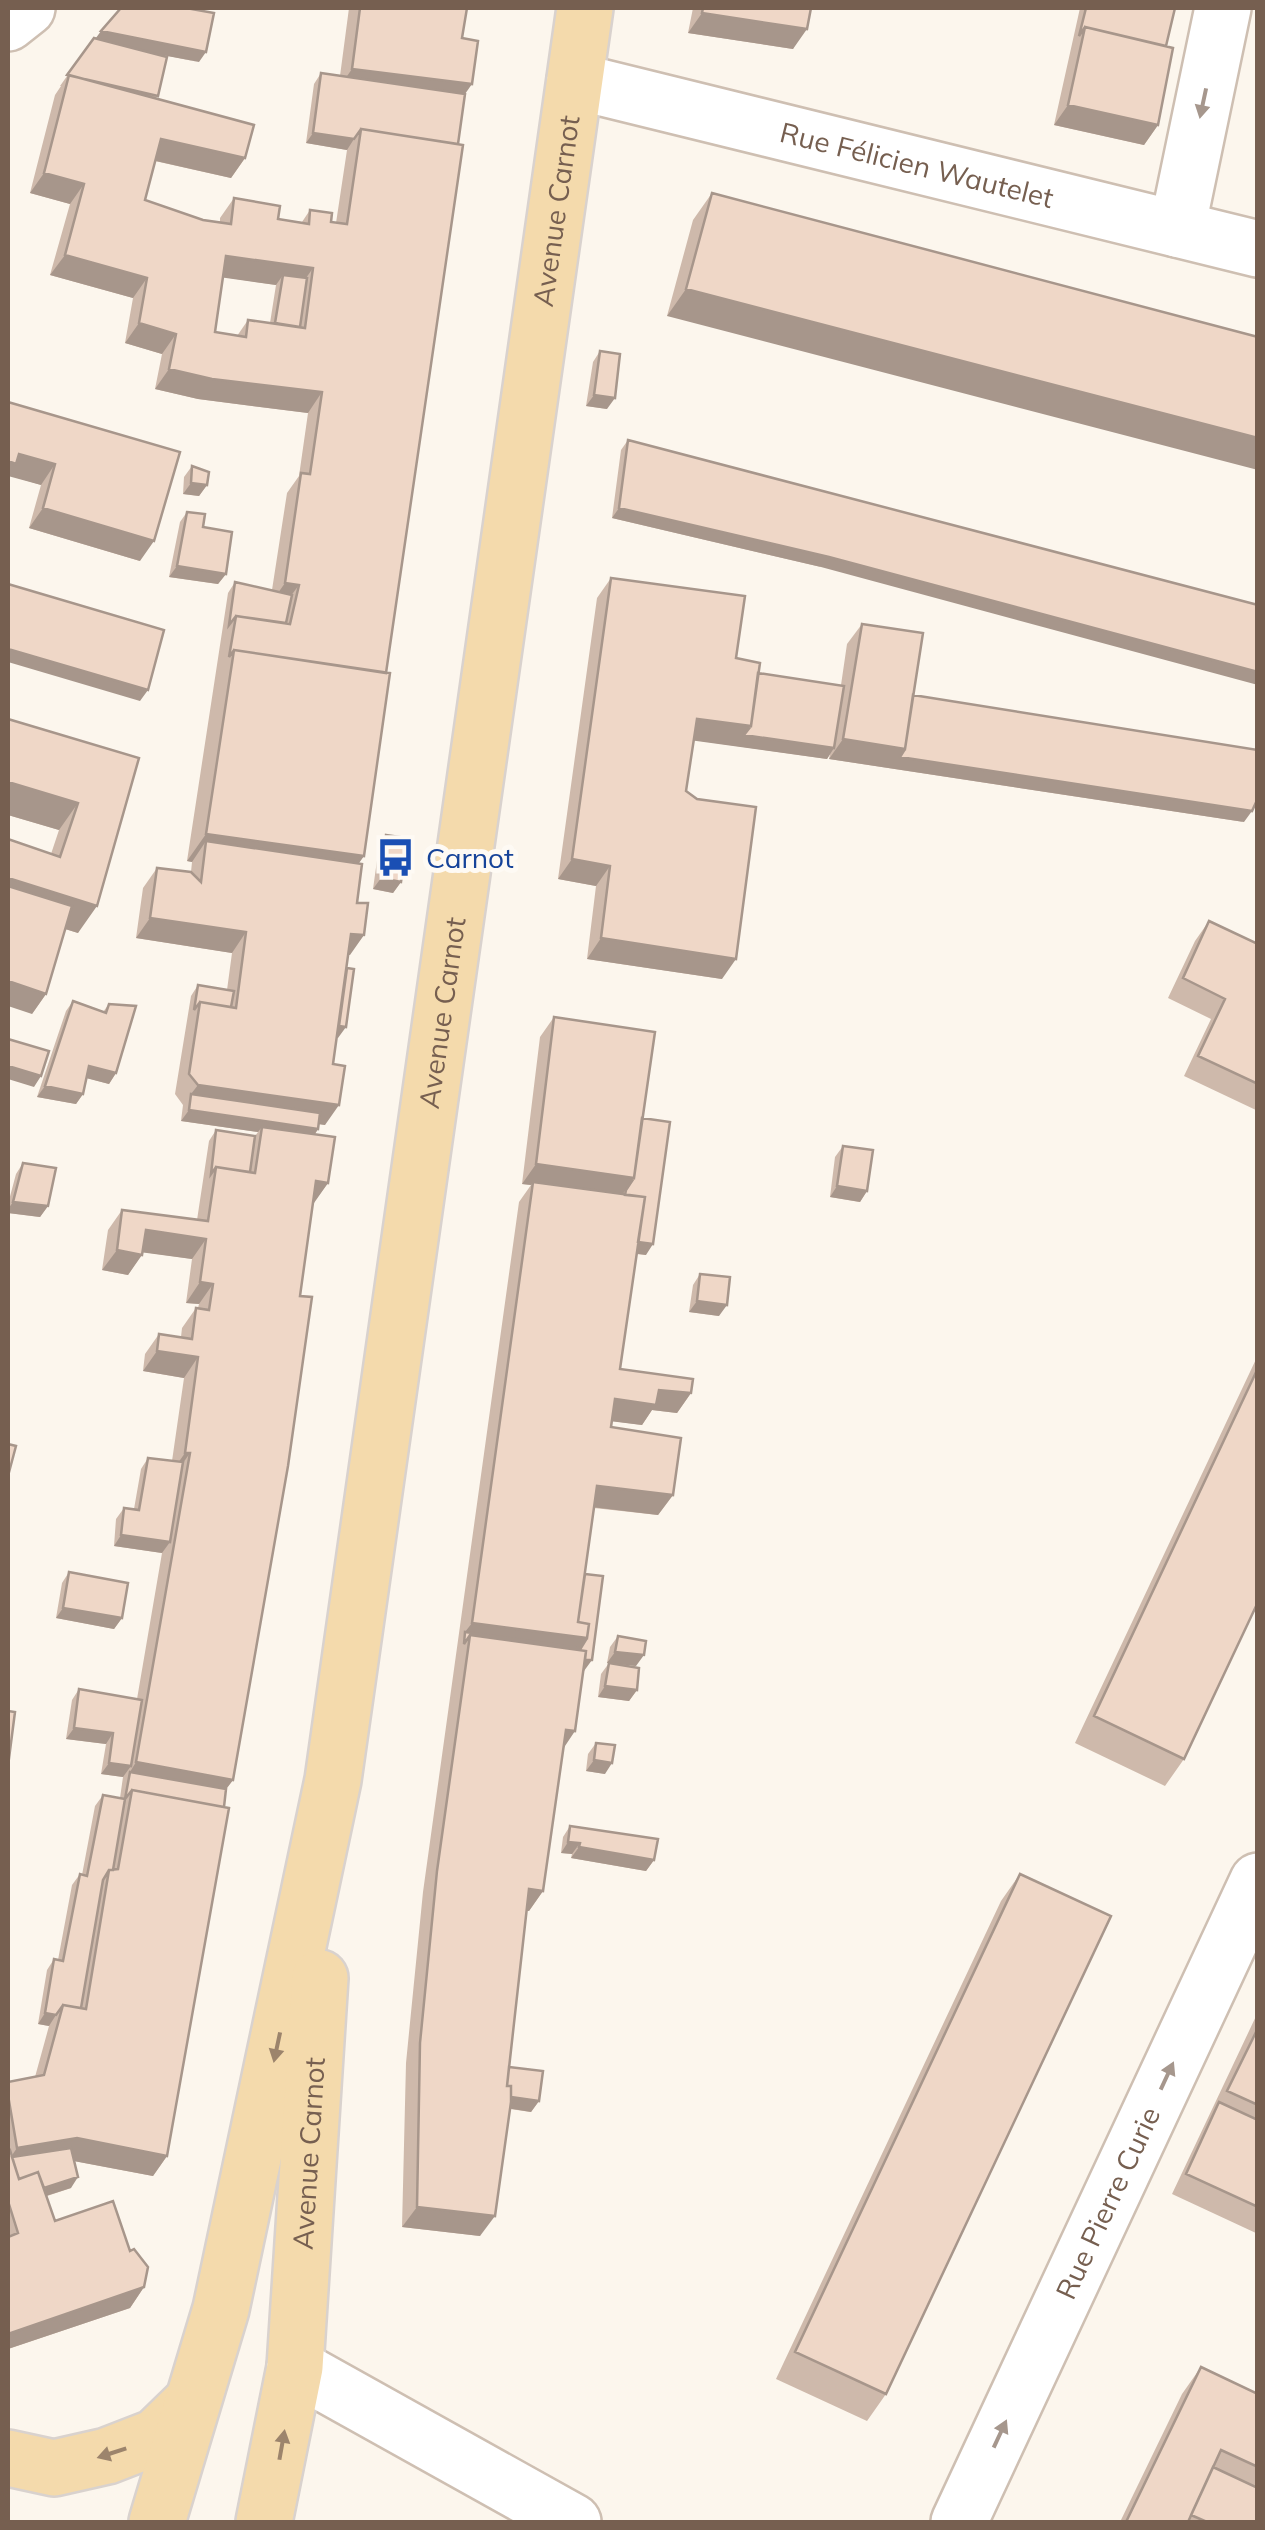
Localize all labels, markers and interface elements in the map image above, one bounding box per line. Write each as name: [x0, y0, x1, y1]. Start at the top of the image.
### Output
one-way arrow: [1195, 88, 1211, 119]
street label: Avenue Carnot: [525, 113, 587, 309]
street label: Rue Félicien Wautelet: [777, 114, 1057, 215]
bus stop icon: Carnot: [375, 837, 417, 879]
place label: Carnot: [426, 840, 514, 875]
street label: Avenue Carnot: [411, 915, 473, 1111]
one-way arrow: [269, 2032, 284, 2063]
street label: Avenue Carnot: [285, 2056, 332, 2251]
one-way arrow: [1158, 2061, 1175, 2090]
street label: Rue Pierre Curie: [1048, 2101, 1167, 2304]
one-way arrow: [992, 2419, 1009, 2448]
one-way arrow: [274, 2429, 290, 2460]
one-way arrow: [96, 2447, 126, 2462]

